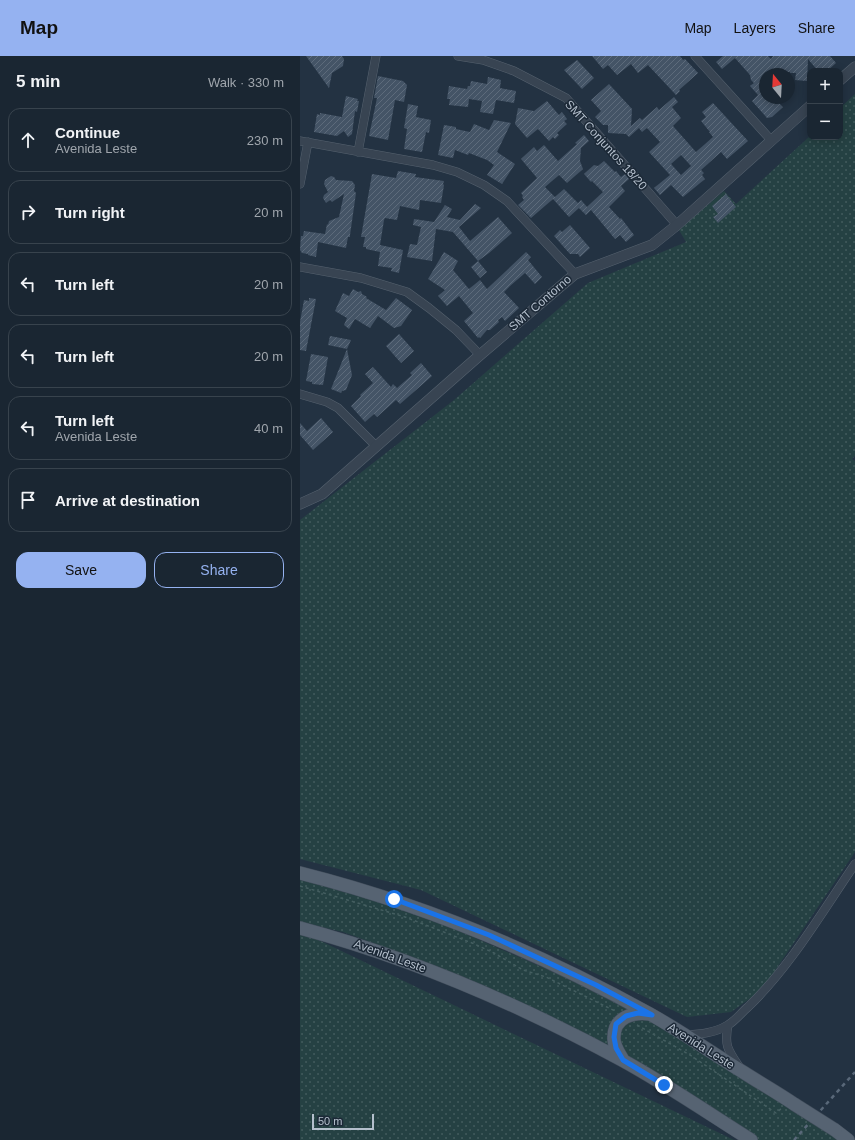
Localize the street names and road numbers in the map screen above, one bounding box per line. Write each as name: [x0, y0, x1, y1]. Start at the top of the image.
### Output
street label: SMT Conjuntos 18/20: [562, 97, 650, 193]
street label: SMT Contorno: [506, 272, 574, 334]
street label: Avenida Leste: [352, 936, 428, 976]
street label: Avenida Leste: [665, 1020, 737, 1072]

